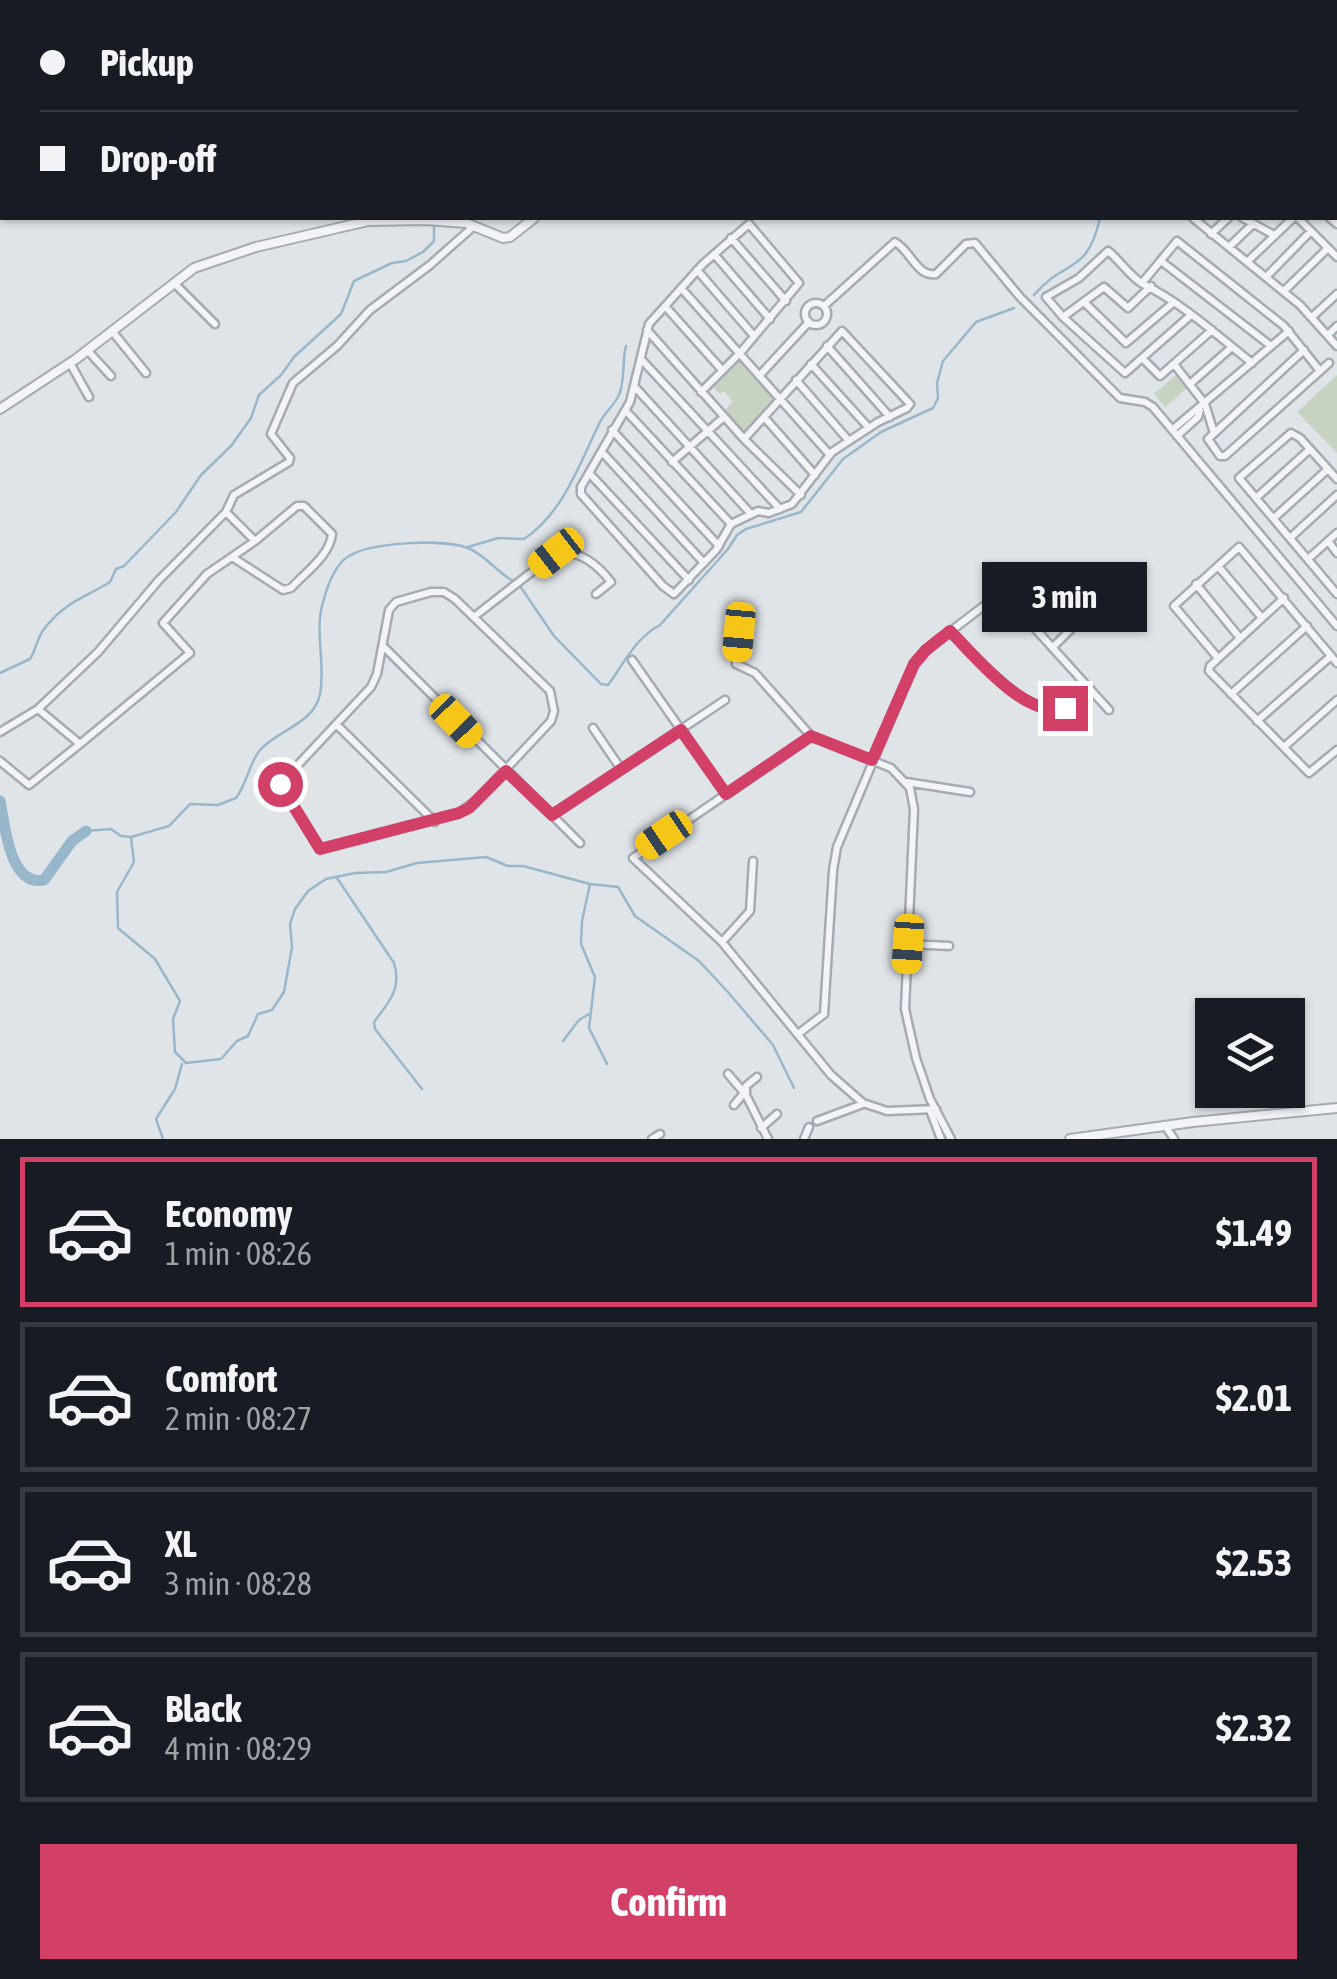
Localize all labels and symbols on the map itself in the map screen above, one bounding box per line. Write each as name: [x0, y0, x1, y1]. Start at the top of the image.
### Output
car: [523, 523, 589, 583]
callout: 3 min: [982, 563, 1148, 633]
car: [721, 601, 757, 663]
route end: [1043, 686, 1088, 731]
car: [424, 689, 488, 753]
route start: [258, 762, 303, 807]
car: [631, 806, 697, 864]
car: [891, 913, 925, 975]

